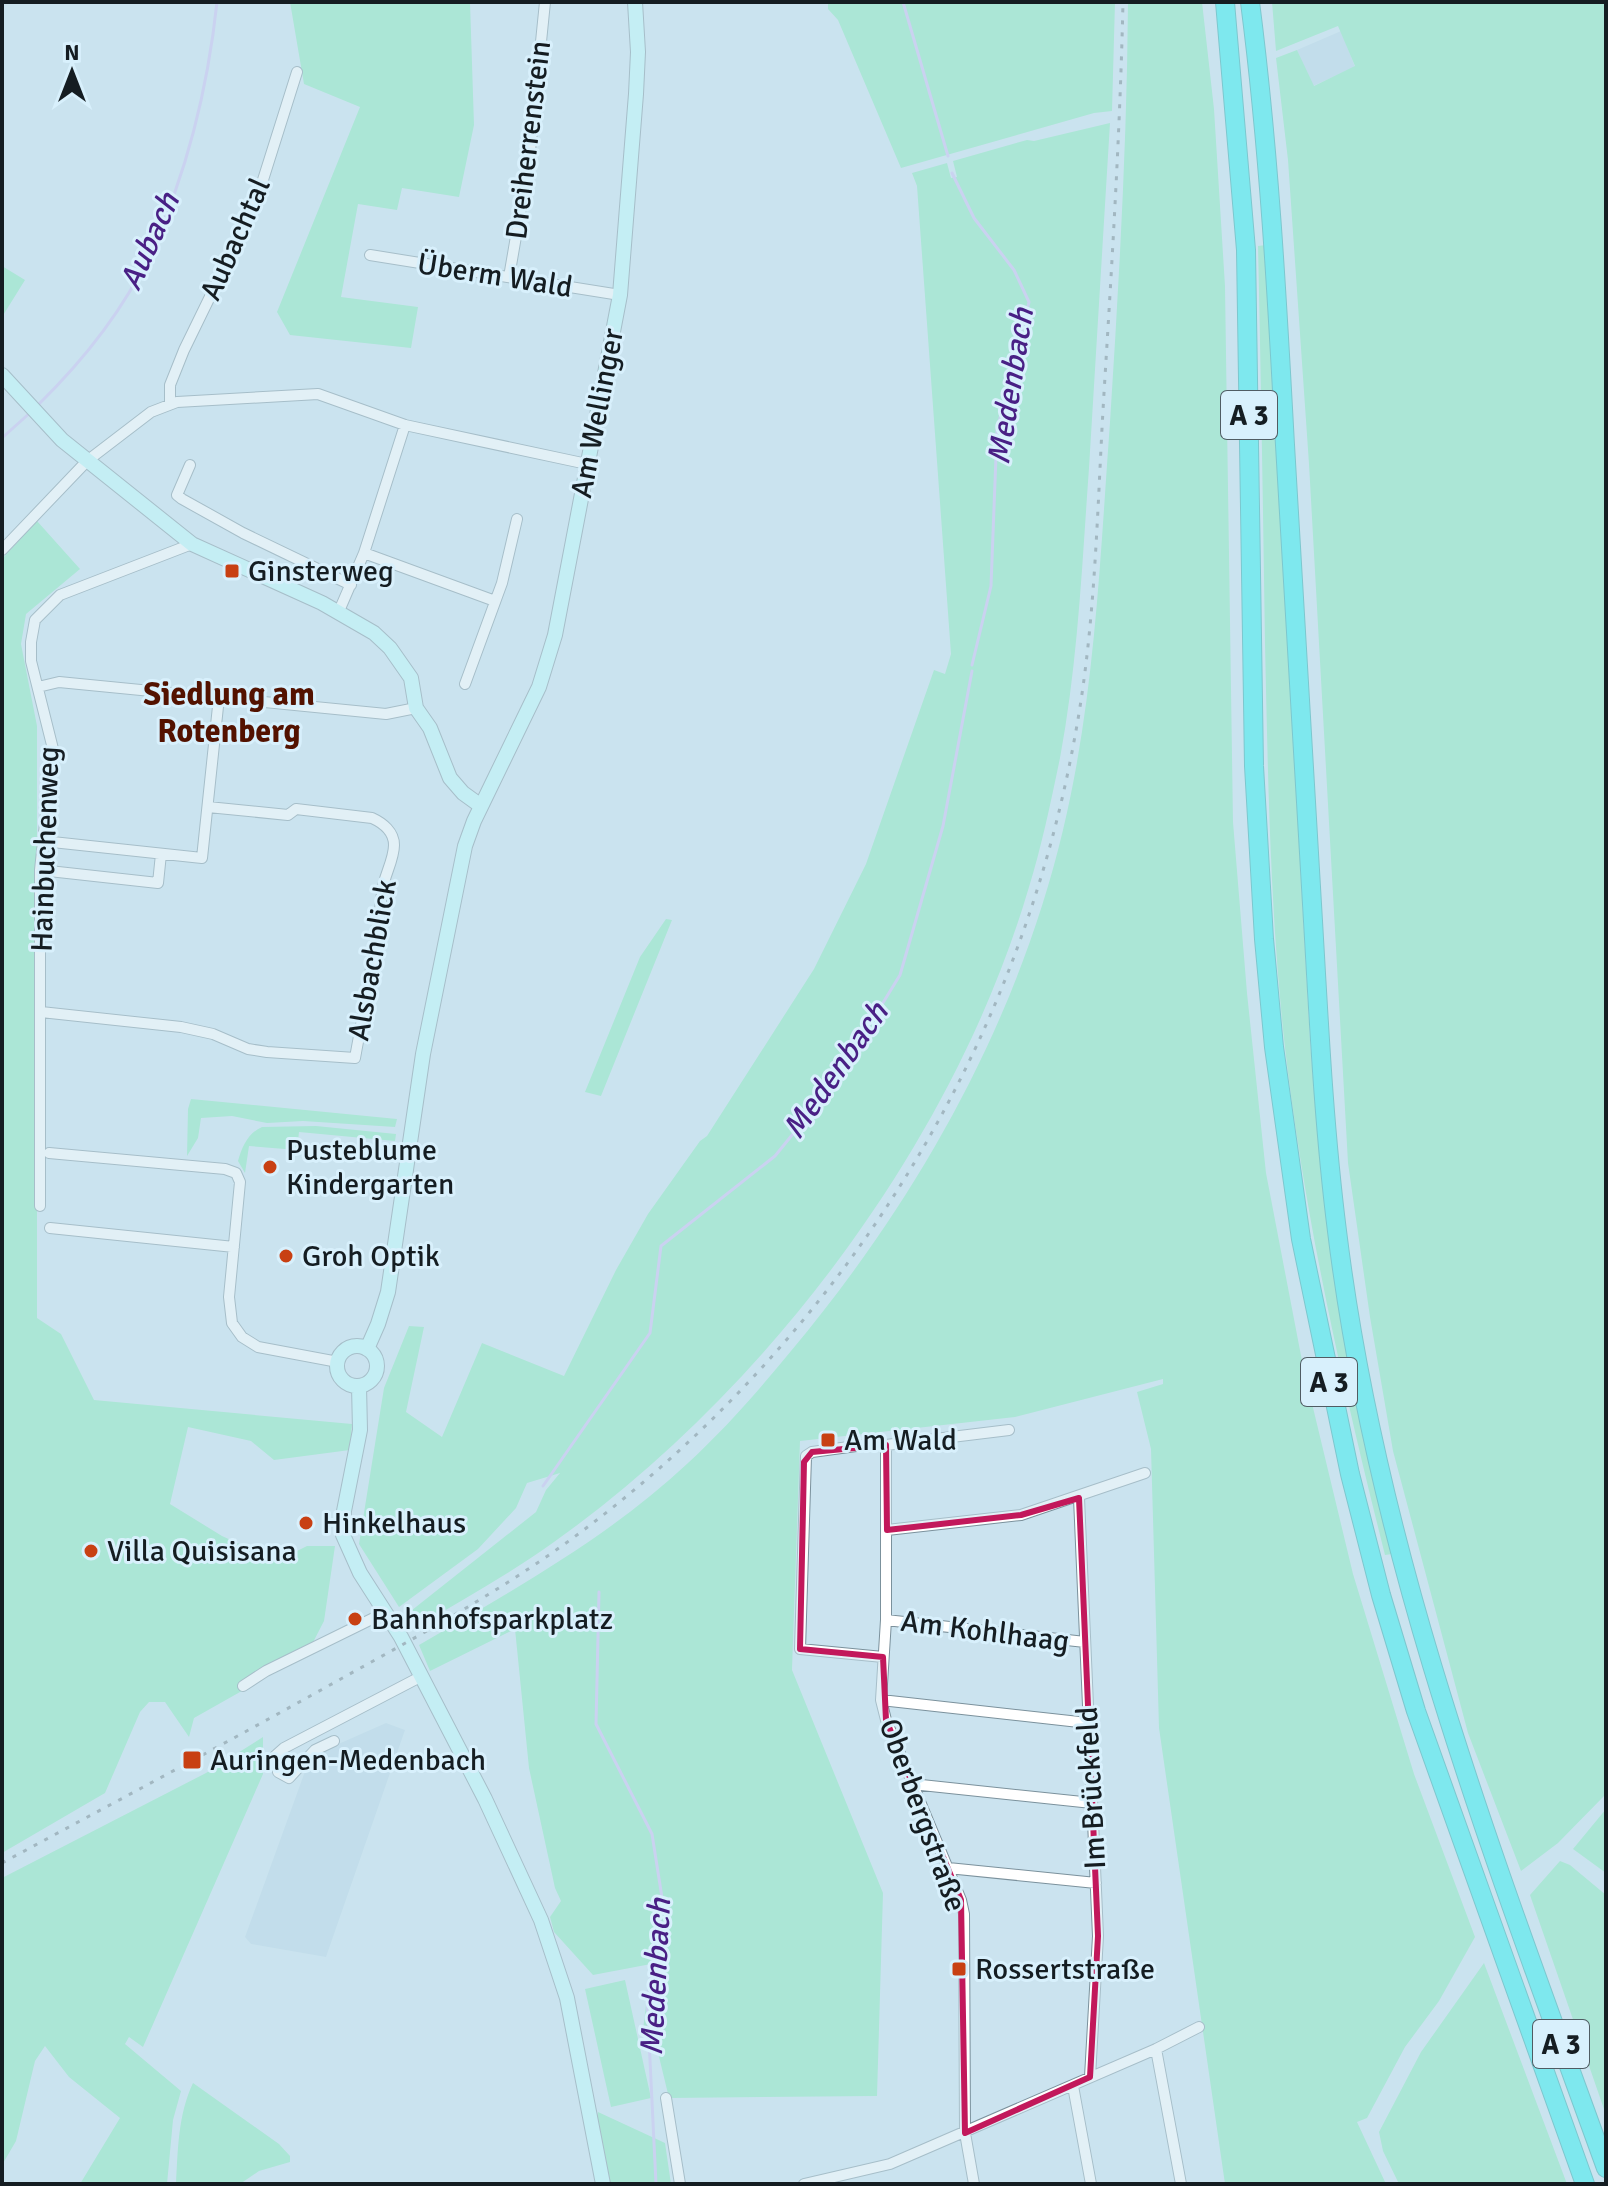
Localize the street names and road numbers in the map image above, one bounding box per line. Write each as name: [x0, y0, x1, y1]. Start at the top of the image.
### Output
street label: Dreiherrenstein: [498, 38, 559, 242]
street label: Aubachtal: [192, 172, 279, 306]
street label: Überm Wald: [415, 245, 575, 306]
street label: Am Wellinger: [563, 325, 632, 501]
road number: A 3: [1221, 391, 1277, 439]
street label: Hainbuchenweg: [23, 746, 68, 952]
street label: Alsbachblick: [340, 877, 405, 1044]
road number: A 3: [1301, 1358, 1357, 1406]
street label: Am Kohlhaag: [899, 1603, 1071, 1660]
street label: Im Brückfeld: [1069, 1706, 1114, 1870]
street label: Oberbergstraße: [871, 1714, 975, 1917]
road number: A 3: [1533, 2020, 1589, 2068]

